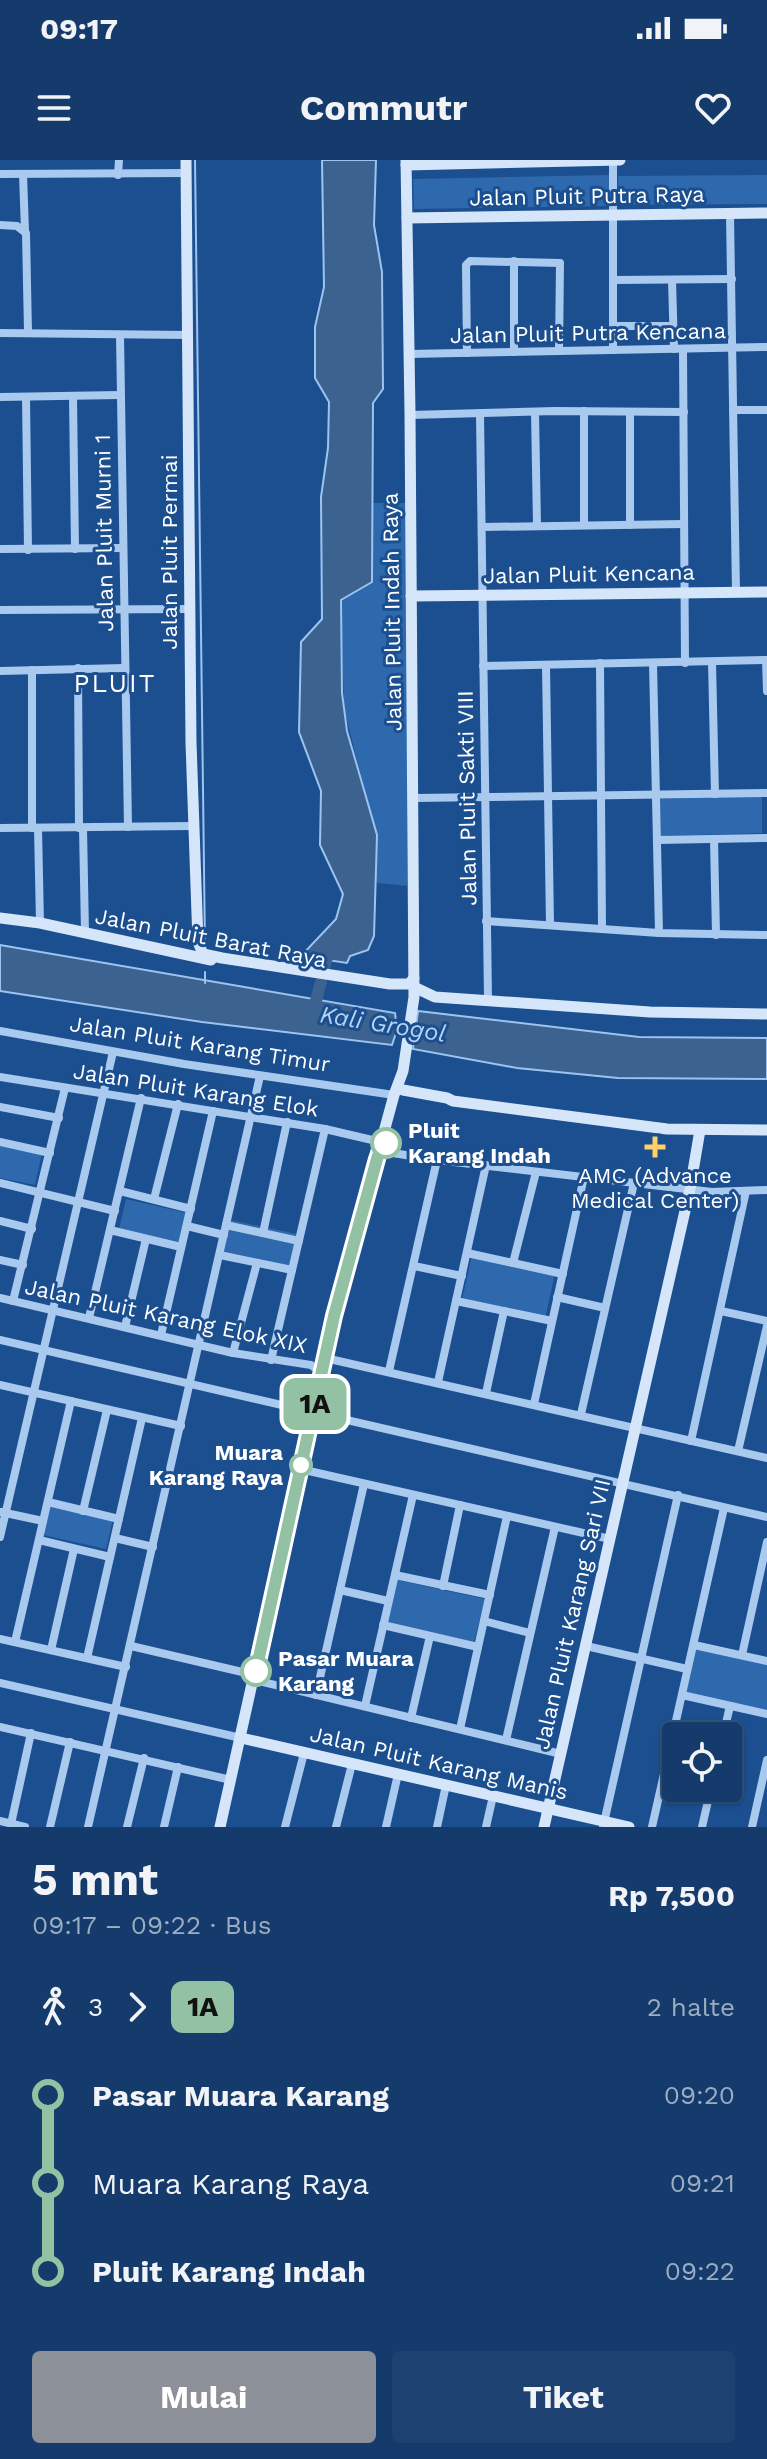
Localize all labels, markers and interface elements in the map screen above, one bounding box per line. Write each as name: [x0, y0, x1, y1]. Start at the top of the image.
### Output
text: 09:17: [40, 11, 118, 46]
icon: menu: [32, 86, 76, 130]
icon: heart: [691, 86, 735, 130]
text: Commutr: [300, 87, 467, 129]
street label: Jalan Pluit Putra Raya: [469, 181, 705, 211]
street label: Jalan Pluit Putra Kencana: [450, 318, 726, 348]
street label: Jalan Pluit Murni 1: [90, 434, 118, 632]
street label: Jalan Pluit Permai: [157, 454, 182, 650]
street label: Jalan Pluit Indah Raya: [377, 493, 407, 731]
street label: Jalan Pluit Kencana: [483, 560, 695, 588]
district label: PLUIT: [74, 668, 156, 698]
street label: Jalan Pluit Sakti VIII: [453, 690, 481, 906]
street label: Jalan Pluit Barat Raya: [93, 903, 329, 973]
water label: Kali Grogol: [318, 1000, 448, 1048]
street label: Jalan Pluit Karang Timur: [68, 1011, 332, 1077]
street label: Jalan Pluit Karang Elok: [72, 1058, 320, 1122]
place label: Pluit Karang Indah: [408, 1118, 551, 1168]
marker: Pluit Karang Indah: [371, 1128, 401, 1158]
marker: AMC (Advance Medical Center): [644, 1136, 666, 1158]
place label: AMC (Advance Medical Center): [571, 1163, 739, 1213]
street label: Jalan Pluit Karang Elok XIX: [23, 1274, 309, 1358]
line badge: 1A: [279, 1378, 351, 1430]
text: 1A: [299, 1387, 331, 1420]
place label: Muara Karang Raya: [149, 1440, 283, 1490]
marker: Muara Karang Raya: [290, 1454, 312, 1476]
street label: Jalan Pluit Karang Sari VII: [529, 1476, 615, 1752]
place label: Pasar Muara Karang: [278, 1646, 414, 1696]
marker: Pasar Muara Karang: [241, 1656, 271, 1686]
street label: Jalan Pluit Karang Manis: [308, 1721, 570, 1805]
map controls: [662, 1722, 742, 1802]
button: locate: [662, 1722, 742, 1802]
text: 5 mnt: [32, 1854, 158, 1906]
text: Rp 7,500: [608, 1878, 735, 1913]
text: 09:17 – 09:22 · Bus: [32, 1910, 271, 1940]
icon: walk: [32, 1985, 76, 2029]
icon: forward: [115, 1985, 159, 2029]
text: 1A: [187, 1990, 218, 2023]
text: 3: [88, 1992, 103, 2022]
text: 2 halte: [647, 1992, 735, 2022]
text: Pasar Muara Karang: [92, 2078, 389, 2113]
text: 09:20: [664, 2080, 735, 2110]
text: Muara Karang Raya: [92, 2166, 369, 2201]
text: 09:21: [670, 2168, 735, 2198]
text: Pluit Karang Indah: [92, 2254, 366, 2289]
text: 09:22: [665, 2256, 735, 2286]
button: Mulai: [32, 2351, 376, 2443]
button: Tiket: [392, 2351, 735, 2443]

